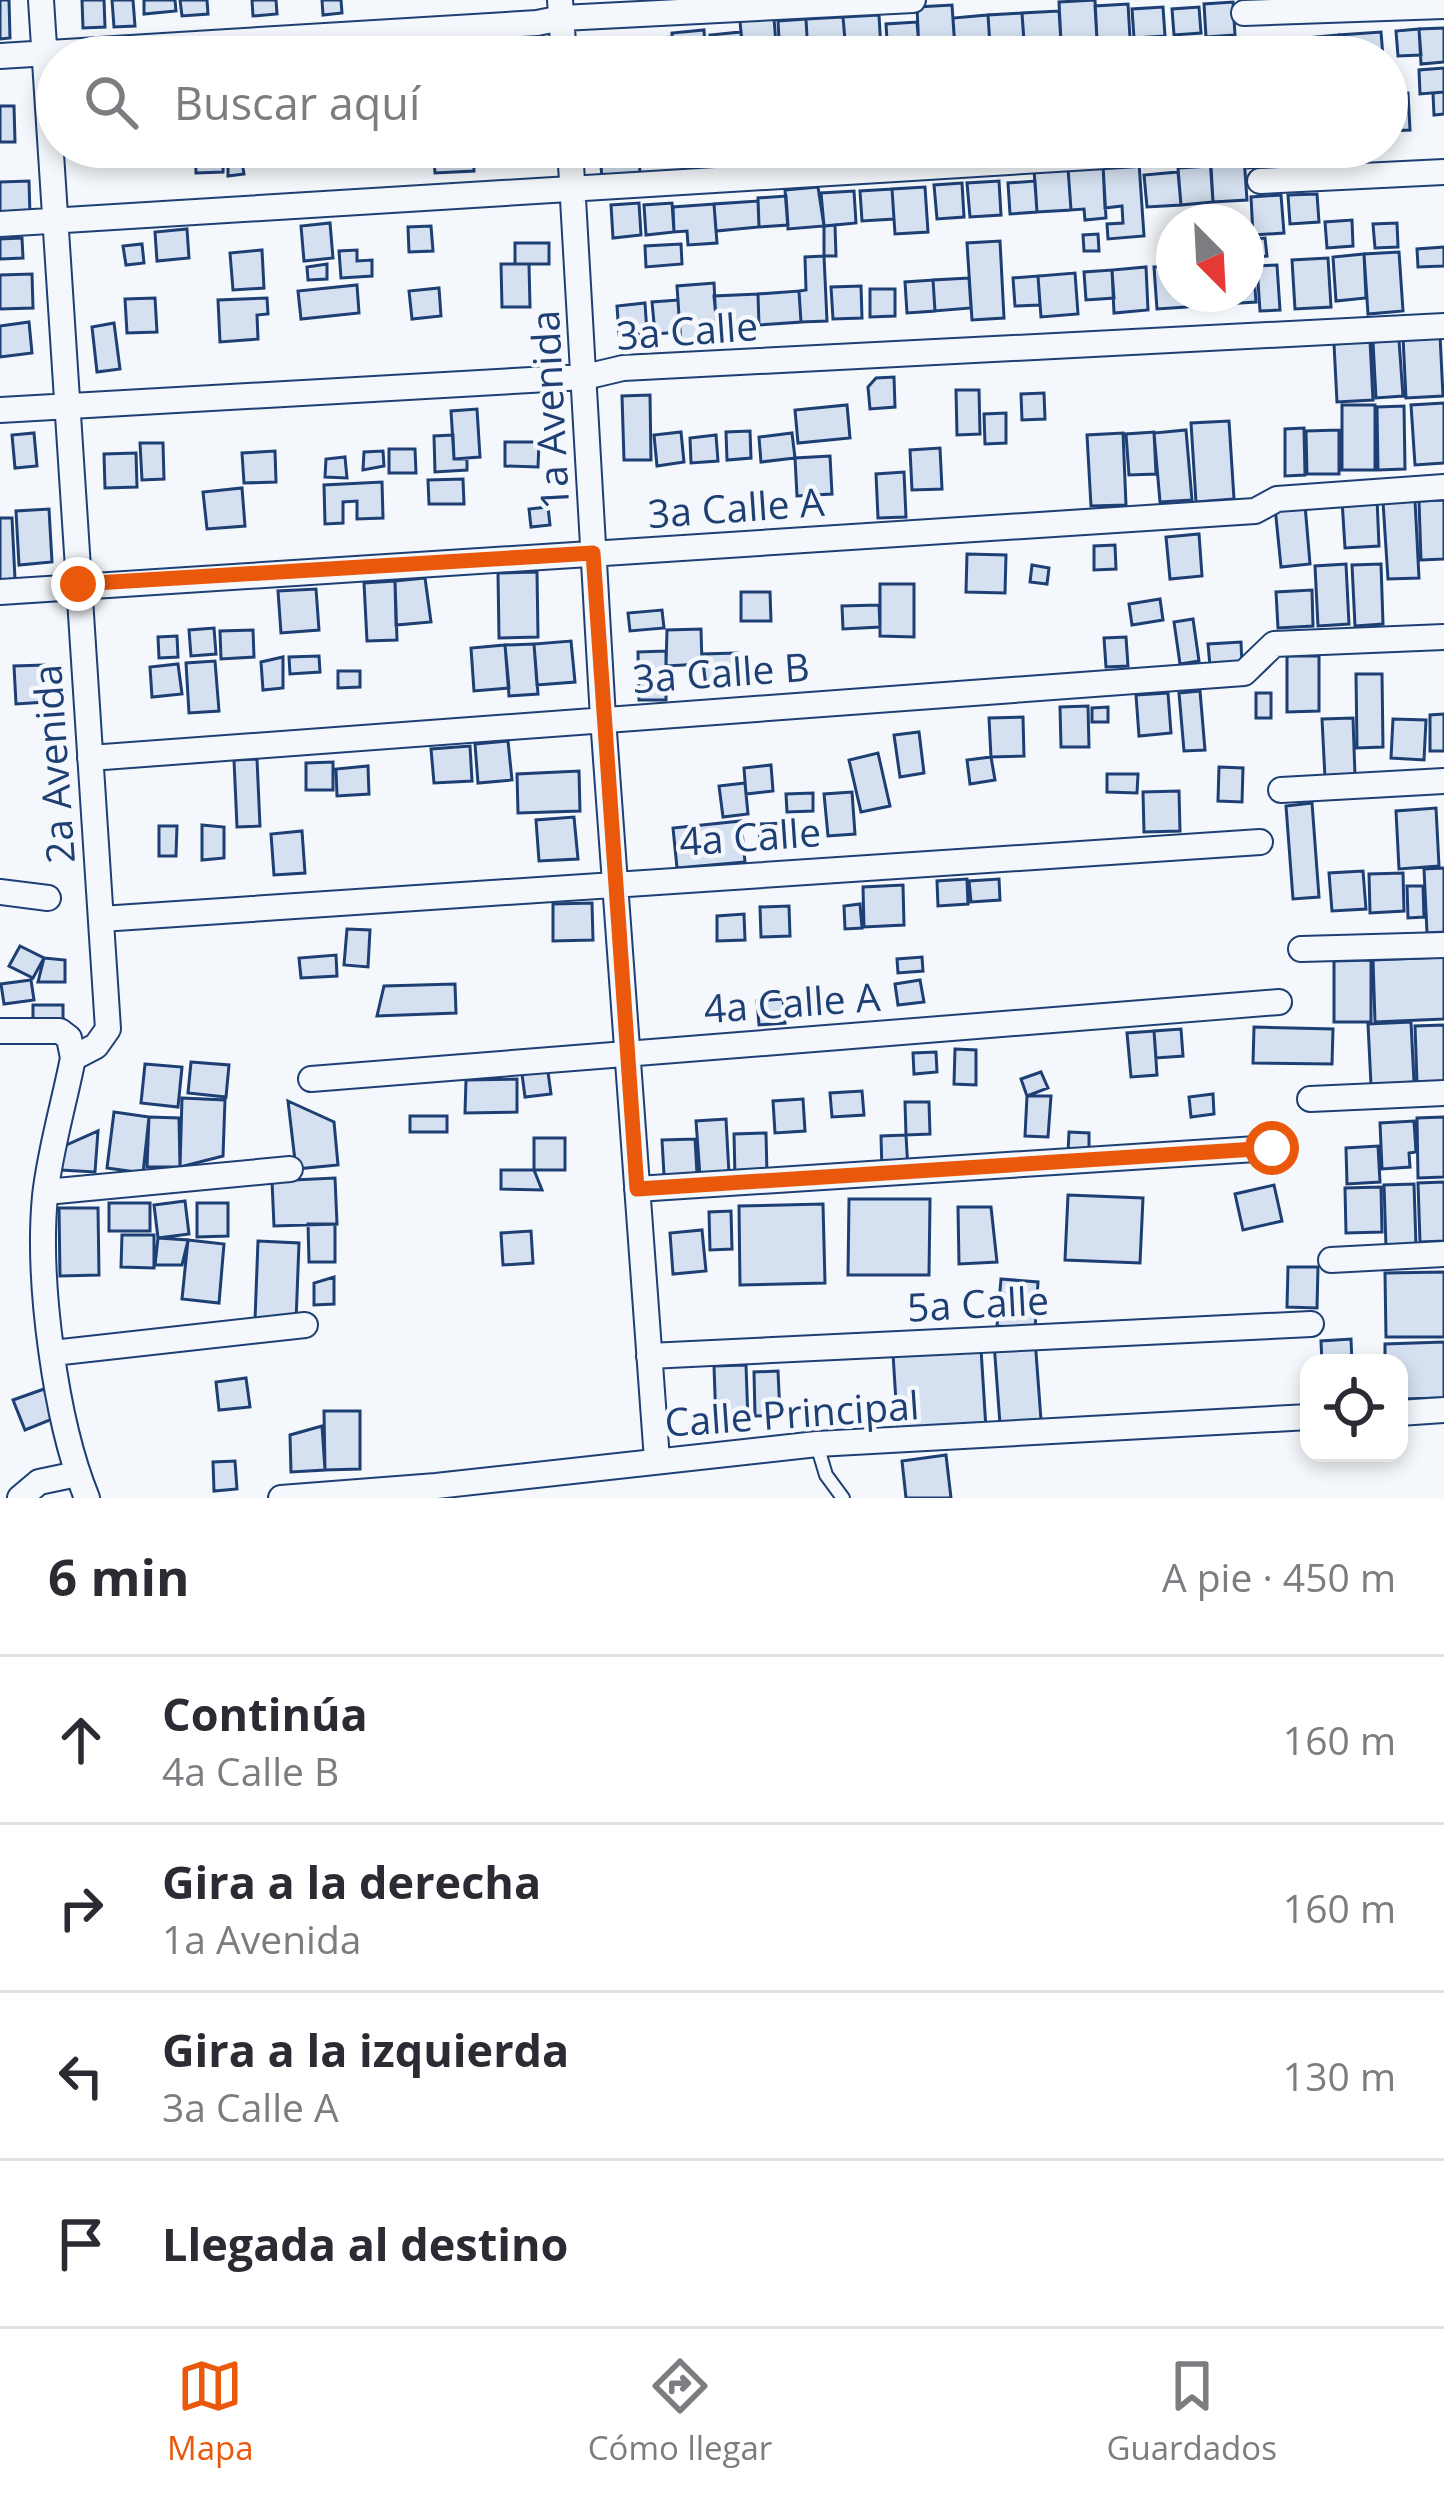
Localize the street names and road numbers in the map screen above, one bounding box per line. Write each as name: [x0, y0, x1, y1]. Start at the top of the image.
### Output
street label: 3a Calle: [614, 298, 760, 361]
street label: 1a Avenida: [517, 309, 580, 511]
street label: 3a Calle A: [646, 474, 826, 539]
street label: 3a Calle B: [631, 639, 811, 704]
street label: 2a Avenida: [19, 663, 86, 865]
street label: 4a Calle: [677, 804, 823, 867]
street label: 4a Calle A: [702, 969, 882, 1034]
street label: 5a Calle: [906, 1272, 1050, 1333]
street label: Calle Principal: [663, 1377, 921, 1448]

